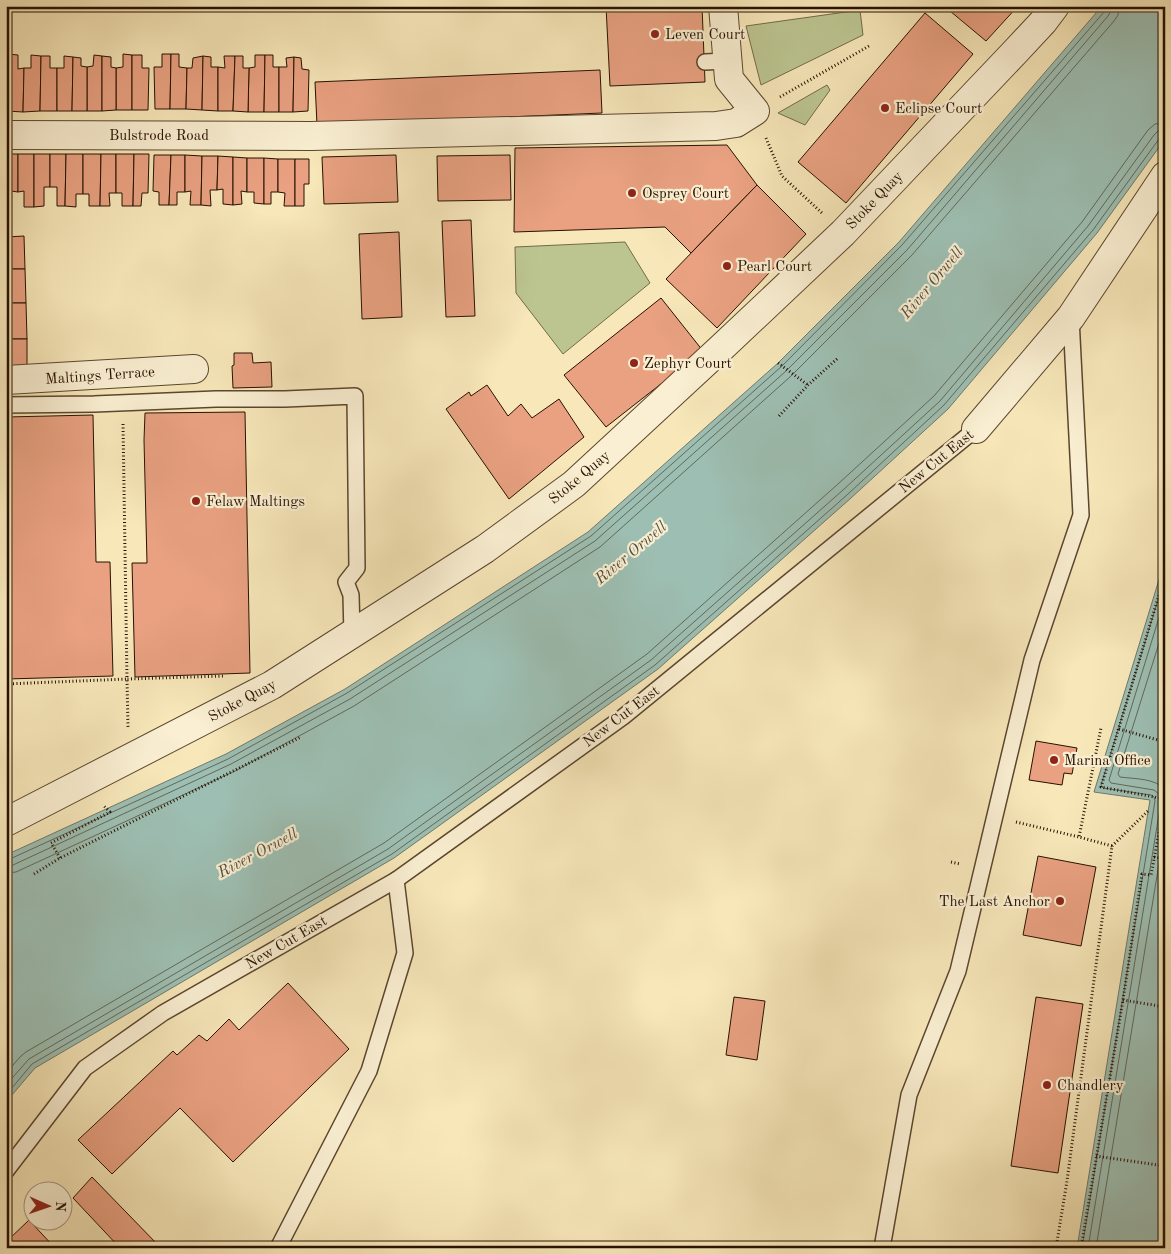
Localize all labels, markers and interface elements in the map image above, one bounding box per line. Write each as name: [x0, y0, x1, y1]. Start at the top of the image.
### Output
marker: Leven Court: [649, 28, 661, 40]
place label: Leven Court: [665, 28, 745, 43]
marker: Eclipse Court: [879, 102, 891, 114]
place label: Eclipse Court: [895, 102, 982, 117]
street label: Bulstrode Road: [109, 129, 209, 144]
street label: Stoke Quay: [844, 169, 906, 233]
marker: Osprey Court: [626, 187, 638, 199]
place label: Osprey Court: [642, 187, 729, 202]
water label: River Orwell: [898, 244, 967, 323]
marker: Pearl Court: [721, 260, 733, 272]
place label: Pearl Court: [737, 260, 812, 275]
marker: Zephyr Court: [628, 357, 640, 369]
place label: Zephyr Court: [644, 357, 732, 372]
street label: Maltings Terrace: [45, 365, 156, 388]
street label: New Cut East: [897, 428, 977, 497]
street label: Stoke Quay: [547, 448, 613, 508]
marker: Felaw Maltings: [190, 495, 202, 507]
place label: Felaw Maltings: [206, 495, 305, 510]
water label: River Orwell: [592, 519, 670, 589]
street label: Stoke Quay: [206, 677, 279, 725]
street label: New Cut East: [581, 684, 663, 751]
marker: Marina Office: [1048, 754, 1060, 766]
place label: Marina Office: [1064, 754, 1151, 769]
water label: River Orwell: [215, 826, 301, 882]
place label: The Last Anchor: [939, 895, 1050, 910]
marker: The Last Anchor: [1054, 895, 1066, 907]
street label: New Cut East: [243, 914, 330, 973]
marker: Chandlery: [1041, 1079, 1053, 1091]
place label: Chandlery: [1057, 1079, 1124, 1094]
north arrow: [22, 1182, 72, 1232]
text: N: [53, 1201, 67, 1212]

